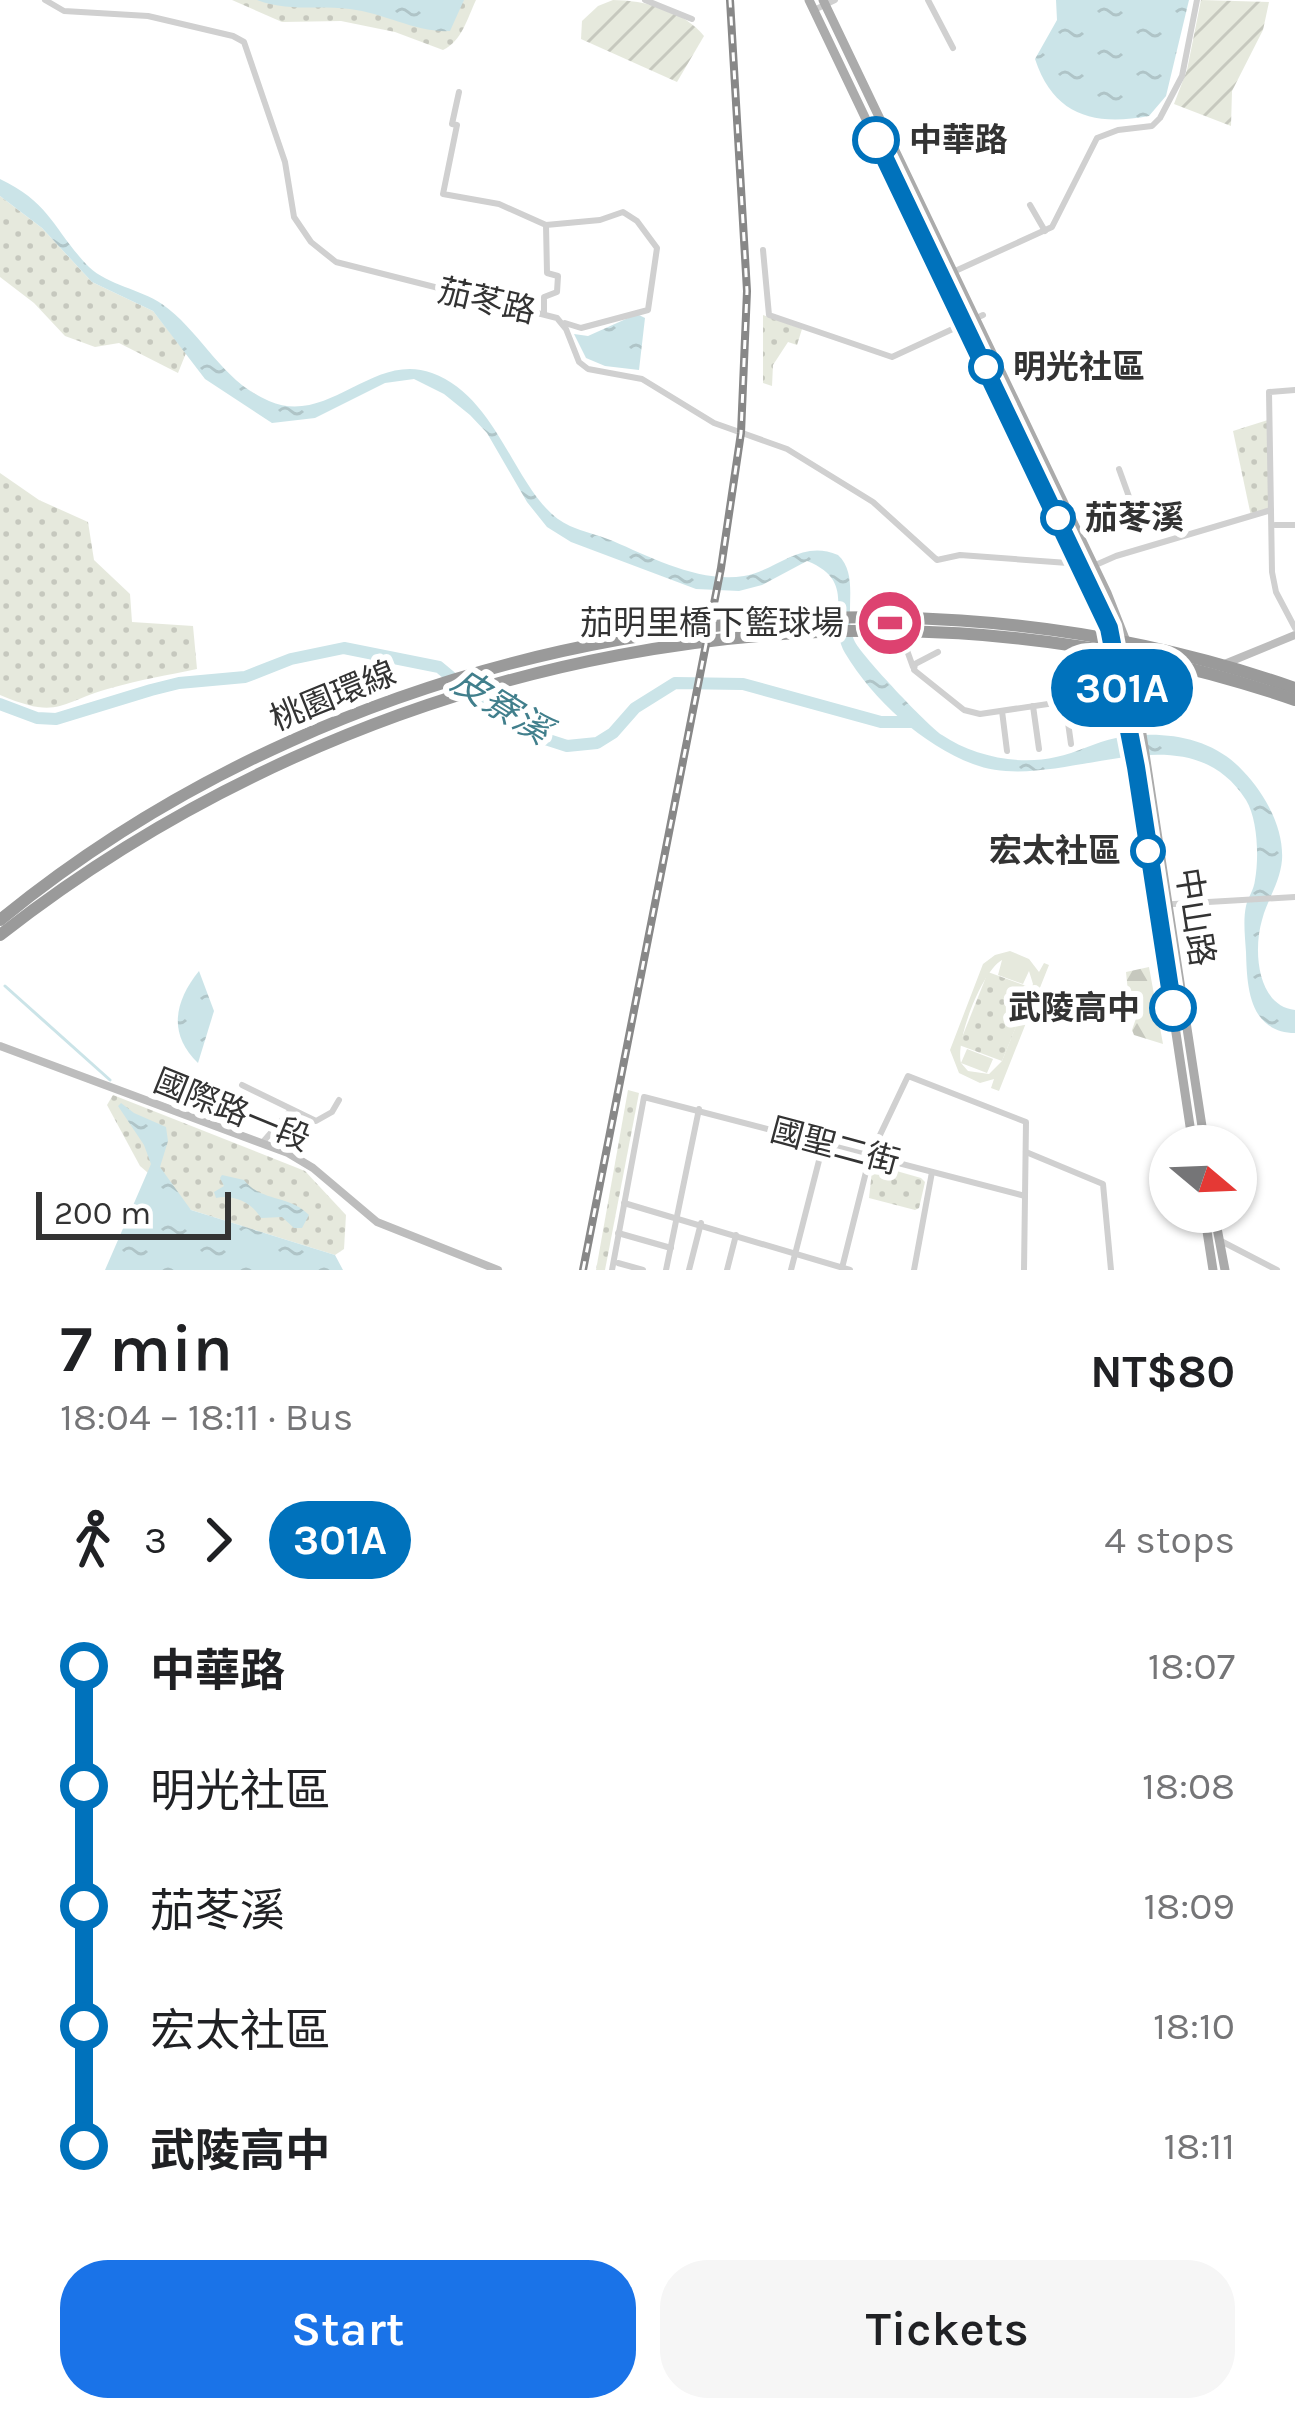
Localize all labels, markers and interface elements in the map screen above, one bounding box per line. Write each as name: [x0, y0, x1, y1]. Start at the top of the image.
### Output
marker: 中華路: [854, 118, 898, 162]
place label: 中華路: [909, 121, 1008, 159]
street label: 茄苳路: [434, 271, 540, 331]
place label: 明光社區: [1013, 348, 1145, 386]
marker: 明光社區: [970, 351, 1002, 383]
place label: 茄苳溪: [1085, 499, 1184, 537]
marker: 茄苳溪: [1042, 502, 1074, 534]
sports icon: 茄明里橋下籃球場: [855, 588, 925, 658]
place label: 茄明里橋下籃球場: [580, 604, 844, 642]
line badge: 301A: [1038, 649, 1206, 727]
street label: 桃園環線: [265, 654, 401, 738]
water label: 皮寮溪: [444, 660, 562, 755]
text: 301A: [1075, 663, 1169, 713]
place label: 宏太社區: [989, 832, 1121, 870]
marker: 宏太社區: [1132, 835, 1164, 867]
street label: 中山路: [1168, 865, 1222, 969]
marker: 武陵高中: [1151, 986, 1195, 1030]
place label: 武陵高中: [1008, 989, 1140, 1027]
street label: 國際路一段: [148, 1061, 316, 1159]
street label: 國聖二街: [766, 1111, 904, 1181]
north arrow: [1149, 1125, 1257, 1233]
map controls: [1149, 1125, 1257, 1233]
scale bar: [36, 1186, 231, 1239]
text: 200 m: [54, 1194, 151, 1232]
text: 7 min: [60, 1310, 233, 1388]
text: NT$80: [1090, 1346, 1235, 1398]
text: 18:04 – 18:11 · Bus: [60, 1394, 353, 1440]
icon: walk: [60, 1507, 126, 1573]
icon: forward: [185, 1507, 251, 1573]
text: 301A: [293, 1515, 387, 1565]
text: 3: [144, 1517, 167, 1563]
text: 4 stops: [1104, 1517, 1235, 1563]
text: 18:07: [1148, 1643, 1235, 1689]
text: 中華路: [150, 1645, 285, 1697]
text: 18:08: [1142, 1763, 1235, 1809]
text: 明光社區: [150, 1765, 330, 1817]
text: 18:09: [1143, 1883, 1235, 1929]
text: 茄苳溪: [150, 1885, 285, 1937]
text: 18:10: [1153, 2003, 1235, 2049]
text: 宏太社區: [150, 2005, 330, 2057]
text: 18:11: [1163, 2123, 1235, 2169]
text: 武陵高中: [150, 2125, 330, 2177]
button: Start: [60, 2260, 636, 2398]
button: Tickets: [660, 2260, 1235, 2398]

